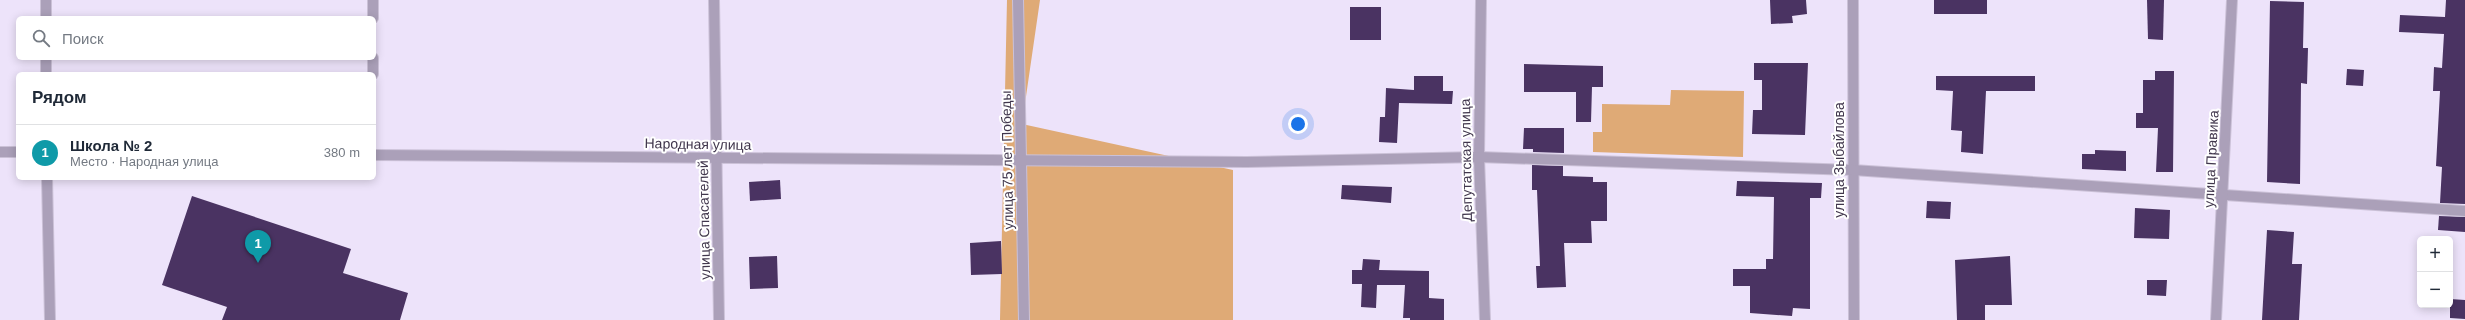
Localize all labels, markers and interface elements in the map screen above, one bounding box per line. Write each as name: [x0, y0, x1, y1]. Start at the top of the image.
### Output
search box: [16, 16, 376, 60]
icon: search: [30, 27, 52, 49]
text: Поиск: [62, 30, 104, 47]
text: Рядом: [32, 88, 87, 107]
street label: улица 75 лет Победы: [998, 90, 1016, 230]
street label: Депутатская улица: [1457, 98, 1475, 222]
street label: улица Зыбайлова: [1831, 102, 1847, 218]
street label: улица Правика: [2200, 110, 2222, 208]
your location: [1288, 114, 1308, 134]
street label: Народная улица: [644, 135, 752, 153]
text: Школа № 2: [70, 137, 152, 154]
text: 1: [41, 145, 49, 160]
text: 380 m: [324, 145, 360, 160]
text: Место · Народная улица: [70, 154, 218, 169]
street label: улица Спасателей: [695, 160, 713, 280]
pin: 1: [245, 230, 271, 263]
map controls: [2417, 236, 2453, 308]
button: +: [2417, 236, 2453, 272]
button: −: [2417, 272, 2453, 308]

